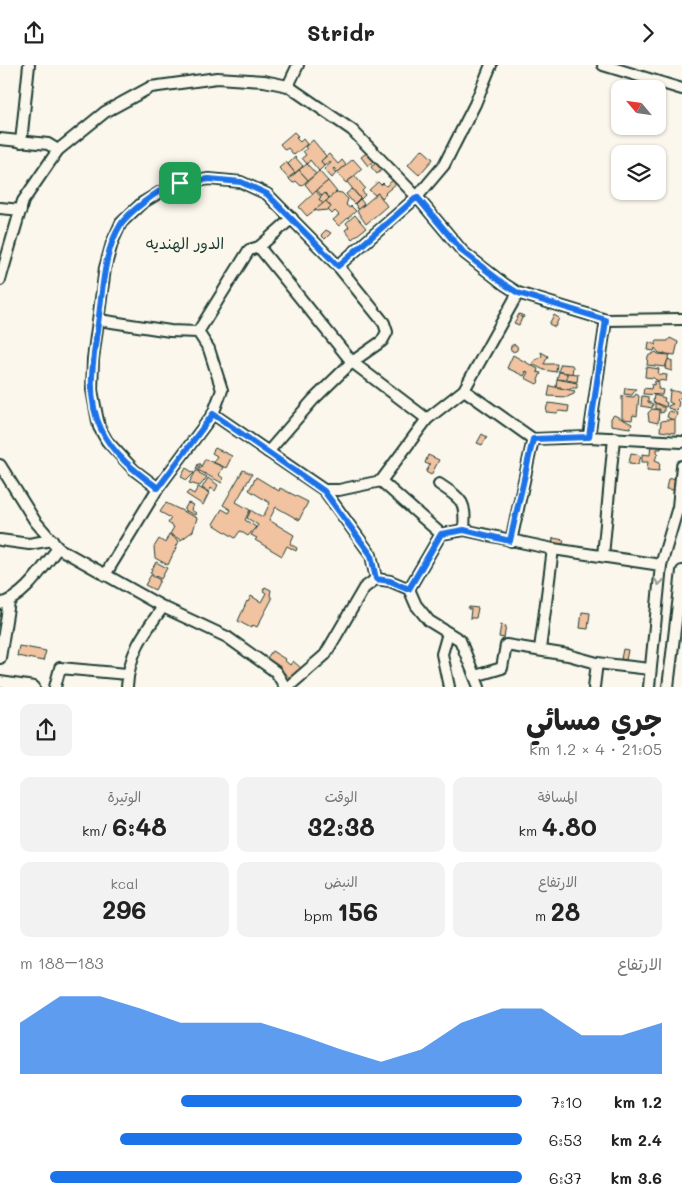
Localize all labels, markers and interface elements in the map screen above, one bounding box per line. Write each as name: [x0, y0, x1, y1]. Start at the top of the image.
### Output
text: Stridr: [307, 18, 375, 47]
icon: share: [20, 19, 48, 47]
icon: forward: [634, 19, 662, 47]
north arrow: [611, 80, 666, 135]
map controls: [611, 80, 666, 200]
button: layers: [611, 145, 666, 200]
pin: [159, 162, 201, 204]
icon: arrive: [166, 169, 194, 197]
district label: الدور الهنديه: [146, 232, 224, 253]
one-way arrow: [654, 579, 665, 587]
text: جري مسائي: [526, 701, 662, 737]
button: share: [20, 704, 72, 756]
text: 21:05 · 4 × 1.2 km: [529, 738, 662, 759]
text: الوتيرة: [107, 787, 141, 806]
text: الوقت: [325, 787, 357, 806]
text: المسافة: [538, 787, 578, 806]
text: 6:48: [112, 810, 167, 842]
text: 32:38: [307, 810, 375, 842]
text: 4.80: [542, 810, 597, 842]
text: /km: [82, 821, 112, 840]
text: km: [519, 821, 542, 840]
text: النبض: [324, 872, 358, 891]
text: الارتفاع: [538, 872, 577, 891]
text: kcal: [110, 874, 138, 893]
text: 296: [102, 893, 146, 925]
text: 156: [337, 895, 378, 927]
text: 28: [551, 895, 580, 927]
text: bpm: [304, 906, 337, 925]
text: m: [535, 906, 551, 925]
text: 183–188 m: [20, 952, 104, 973]
text: الارتفاع: [617, 953, 662, 974]
text: 7:10: [551, 1091, 582, 1112]
text: 1.2 km: [614, 1091, 662, 1112]
text: 6:53: [549, 1129, 582, 1150]
text: 2.4 km: [611, 1129, 662, 1150]
text: 6:37: [549, 1167, 582, 1188]
text: 3.6 km: [611, 1167, 662, 1188]

